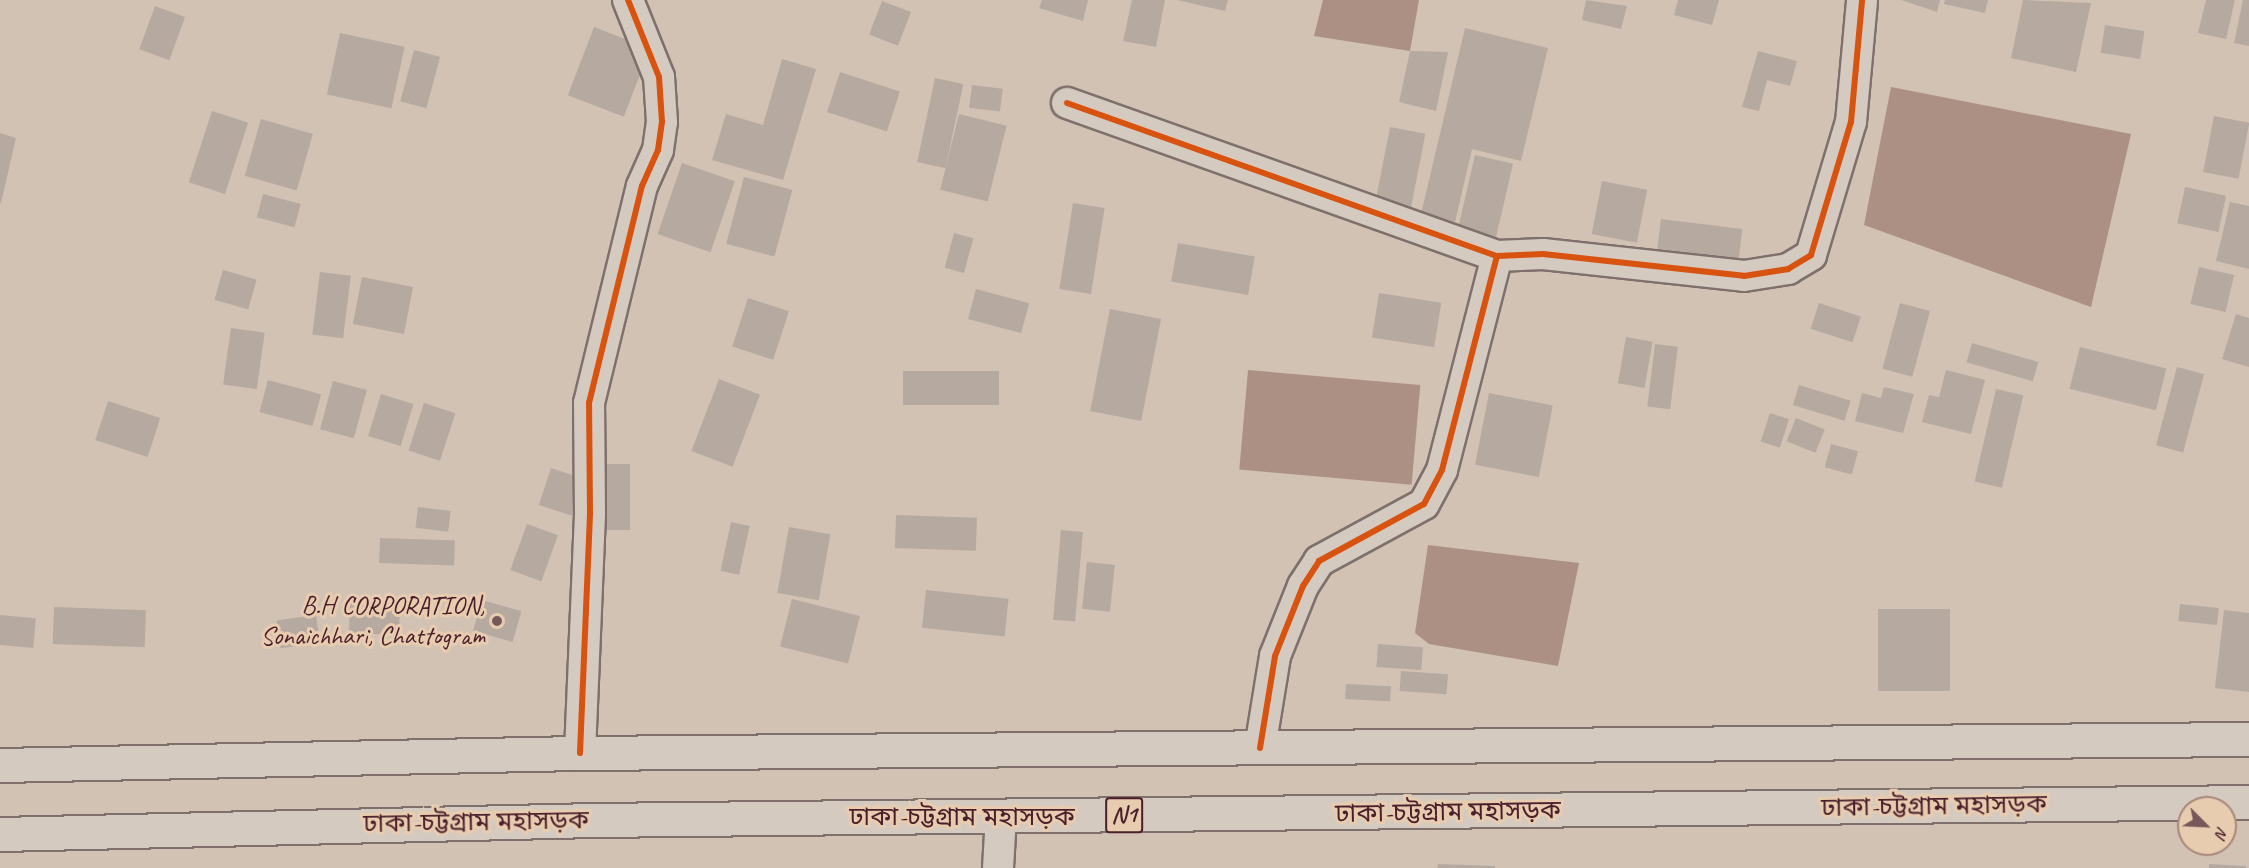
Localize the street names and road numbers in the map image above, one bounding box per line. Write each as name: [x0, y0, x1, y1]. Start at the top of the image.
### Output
street label: ঢাকা-চট্টগ্রাম মহাসড়ক: [1821, 788, 2047, 824]
road number: N1: [1104, 794, 1144, 836]
street label: ঢাকা-চট্টগ্রাম মহাসড়ক: [1335, 794, 1561, 830]
street label: ঢাকা-চট্টগ্রাম মহাসড়ক: [849, 801, 1075, 833]
street label: ঢাকা-চট্টগ্রাম মহাসড়ক: [363, 804, 589, 840]

